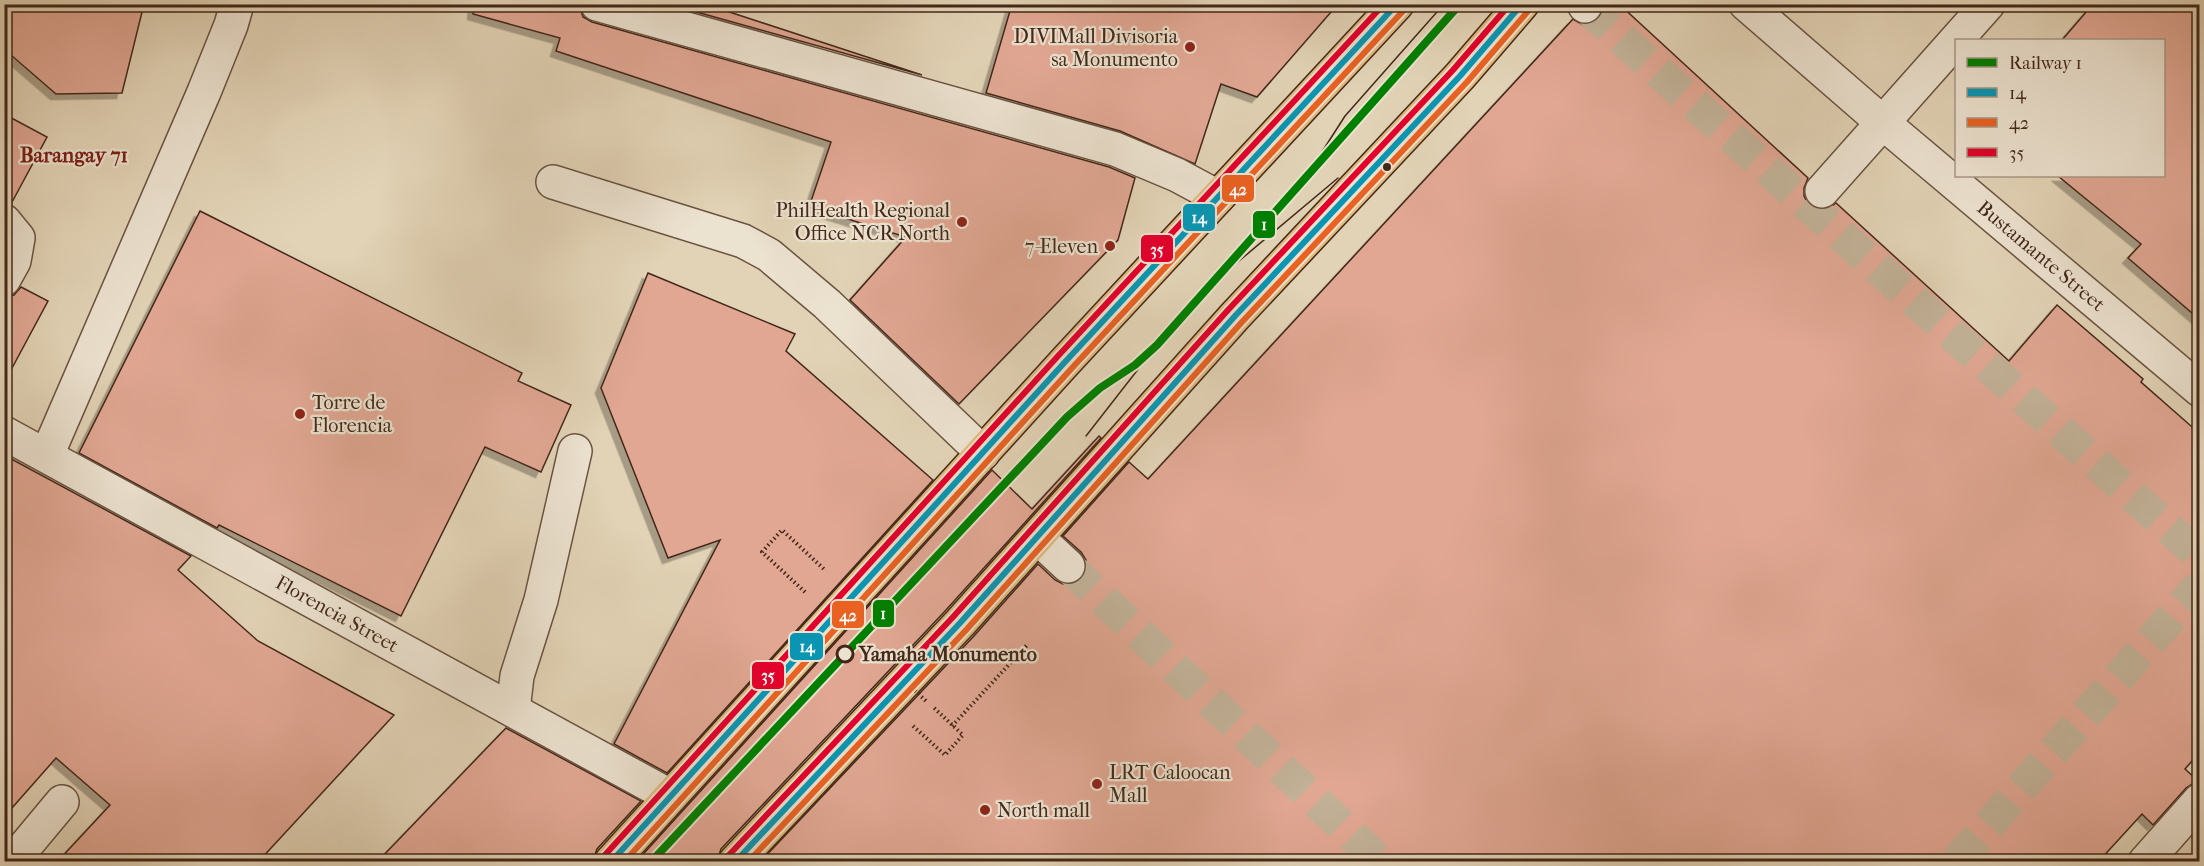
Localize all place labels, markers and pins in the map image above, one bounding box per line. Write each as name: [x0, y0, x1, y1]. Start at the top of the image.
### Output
place label: DIVIMall Divisoria sa Monumento: [1014, 25, 1179, 71]
marker: DIVIMall Divisoria sa Monumento: [1183, 40, 1197, 54]
unlabelled marker: [1381, 161, 1393, 173]
place label: PhilHealth Regional Office NCR North: [775, 199, 951, 245]
marker: PhilHealth Regional Office NCR North: [955, 215, 969, 229]
place label: 7-Eleven: [1025, 235, 1098, 258]
marker: 7-Eleven: [1103, 239, 1117, 253]
place label: Torre de Florencia: [312, 391, 393, 437]
marker: Torre de Florencia: [293, 407, 307, 421]
place label: Yamaha Monumento: [858, 643, 1037, 666]
marker: Yamaha Monumento: [836, 645, 854, 663]
place label: LRT Caloocan Mall: [1109, 761, 1231, 807]
marker: LRT Caloocan Mall: [1090, 777, 1104, 791]
place label: North mall: [997, 799, 1091, 822]
marker: North mall: [978, 803, 992, 817]

